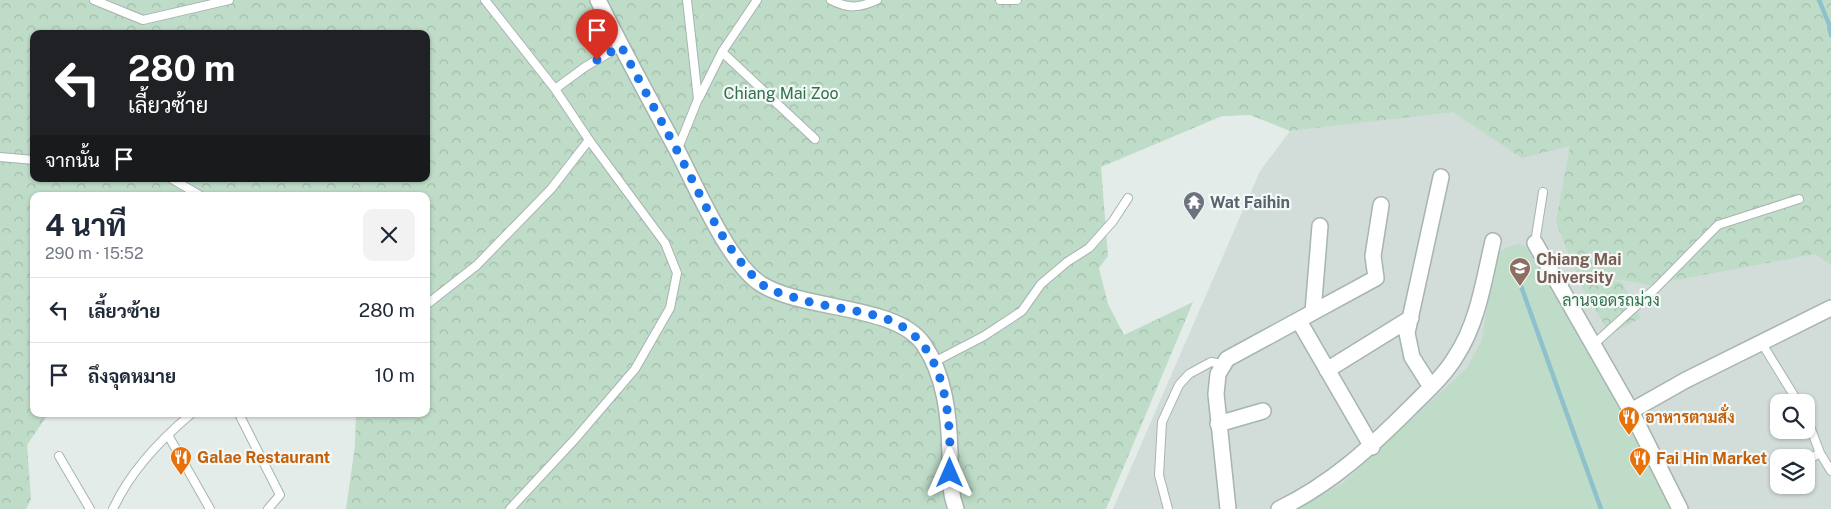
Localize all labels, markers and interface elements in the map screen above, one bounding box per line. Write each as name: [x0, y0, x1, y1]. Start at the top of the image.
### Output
pin: [576, 9, 618, 60]
icon: arrive: [583, 16, 611, 44]
text: 280 m: [128, 48, 235, 89]
icon: left: [45, 50, 110, 115]
park label: Chiang Mai Zoo: [724, 84, 839, 103]
text: เลี้ยวซ้าย: [128, 92, 208, 118]
icon: arrive: [110, 145, 138, 173]
text: จากนั้น: [45, 149, 100, 171]
temple icon: Wat Faihin: [1182, 190, 1206, 221]
place label: Wat Faihin: [1210, 193, 1290, 212]
text: 4 นาที: [45, 207, 127, 243]
button: close: [363, 209, 415, 261]
text: 290 m · 15:52: [45, 244, 143, 263]
place label: Chiang Mai University: [1536, 250, 1621, 287]
school or university icon: Chiang Mai University: [1508, 256, 1532, 287]
park label: ลานจอดรถม่วง: [1562, 290, 1660, 310]
icon: left: [45, 296, 73, 324]
text: 280 m: [359, 299, 415, 321]
text: เลี้ยวซ้าย: [88, 300, 160, 322]
icon: arrive: [45, 361, 73, 389]
text: 10 m: [375, 364, 415, 386]
text: ถึงจุดหมาย: [88, 365, 176, 387]
map controls: [1770, 394, 1815, 494]
button: search: [1770, 394, 1815, 439]
place label: อาหารตามสั่ง: [1645, 403, 1735, 427]
restaurant icon: อาหารตามสั่ง: [1617, 405, 1641, 436]
restaurant icon: Galae Restaurant: [169, 445, 193, 476]
position arrow: [923, 446, 975, 498]
restaurant icon: Fai Hin Market: [1628, 446, 1652, 477]
place label: Galae Restaurant: [197, 448, 331, 467]
place label: Fai Hin Market: [1656, 449, 1767, 468]
button: layers: [1770, 449, 1815, 494]

